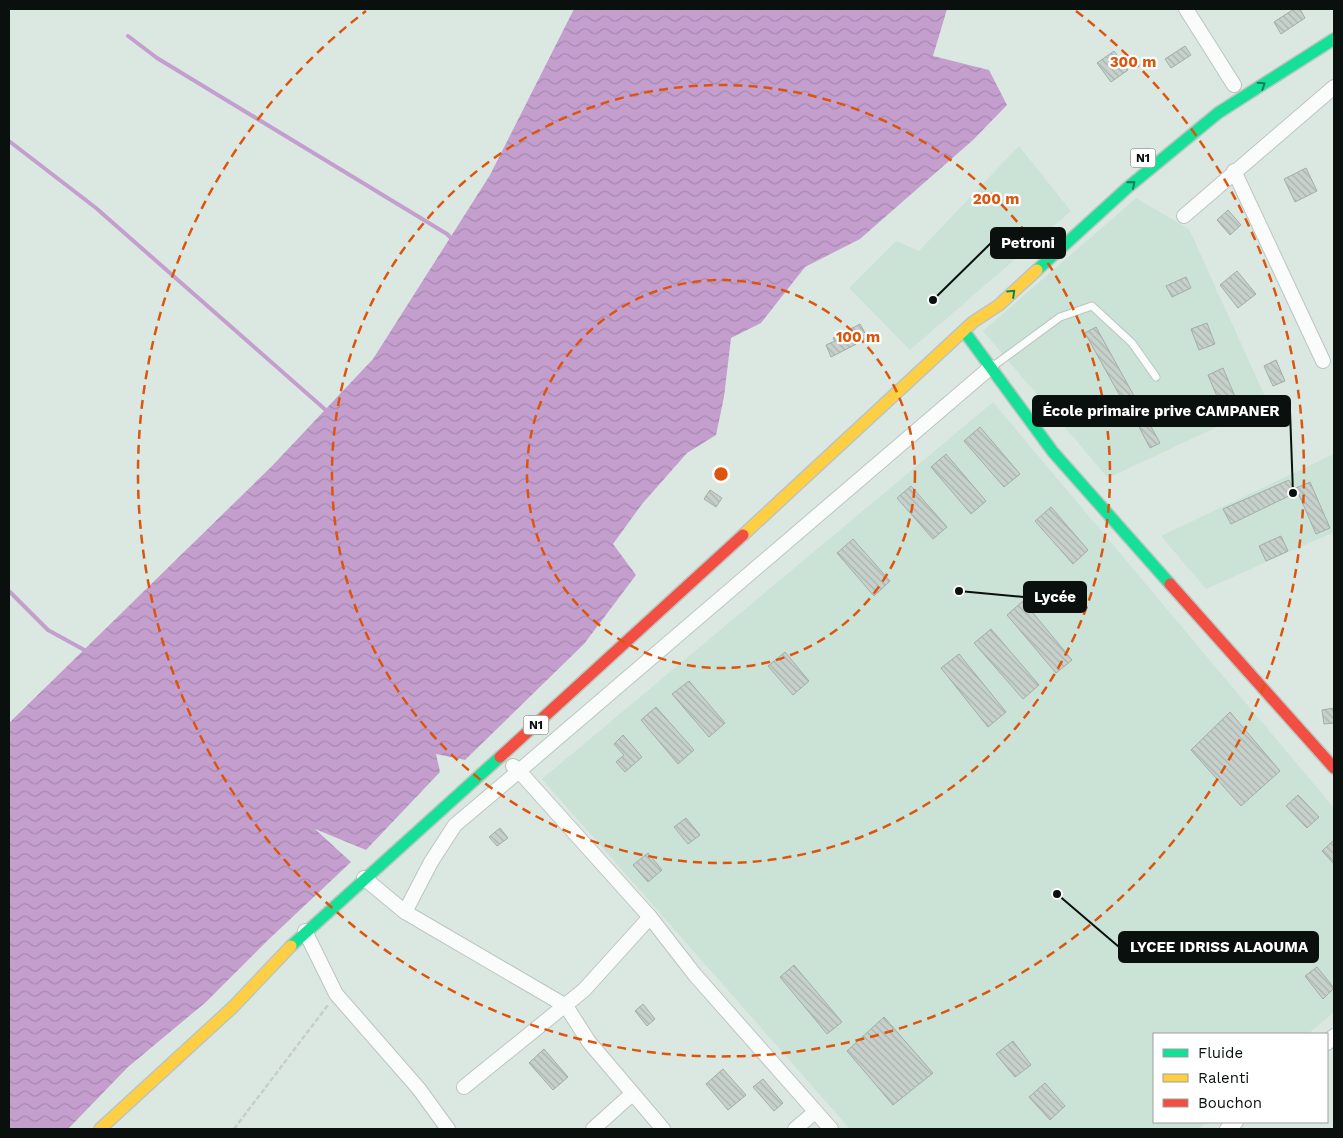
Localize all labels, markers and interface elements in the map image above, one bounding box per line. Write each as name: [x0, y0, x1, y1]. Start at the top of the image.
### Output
text: 300 m: [1110, 53, 1156, 71]
one-way arrow: [1256, 82, 1265, 92]
road number: N1: [1130, 148, 1156, 168]
one-way arrow: [1127, 180, 1136, 189]
text: 200 m: [973, 190, 1019, 208]
callout: Petroni: [991, 228, 1065, 258]
text: Petroni: [1001, 234, 1055, 252]
one-way arrow: [1007, 290, 1016, 299]
text: 100 m: [836, 328, 880, 346]
callout: École primaire prive CAMPANER: [1033, 396, 1290, 426]
text: École primaire prive CAMPANER: [1042, 402, 1280, 420]
centre of rings: [712, 465, 730, 483]
callout: Lycée: [1024, 582, 1086, 612]
text: Lycée: [1034, 588, 1076, 606]
road number: N1: [524, 716, 548, 734]
callout: LYCEE IDRISS ALAOUMA: [1119, 932, 1318, 962]
text: LYCEE IDRISS ALAOUMA: [1130, 938, 1309, 956]
legend: [1153, 1033, 1328, 1123]
text: Fluide: [1198, 1044, 1243, 1062]
text: Ralenti: [1198, 1069, 1249, 1087]
text: Bouchon: [1198, 1094, 1262, 1112]

